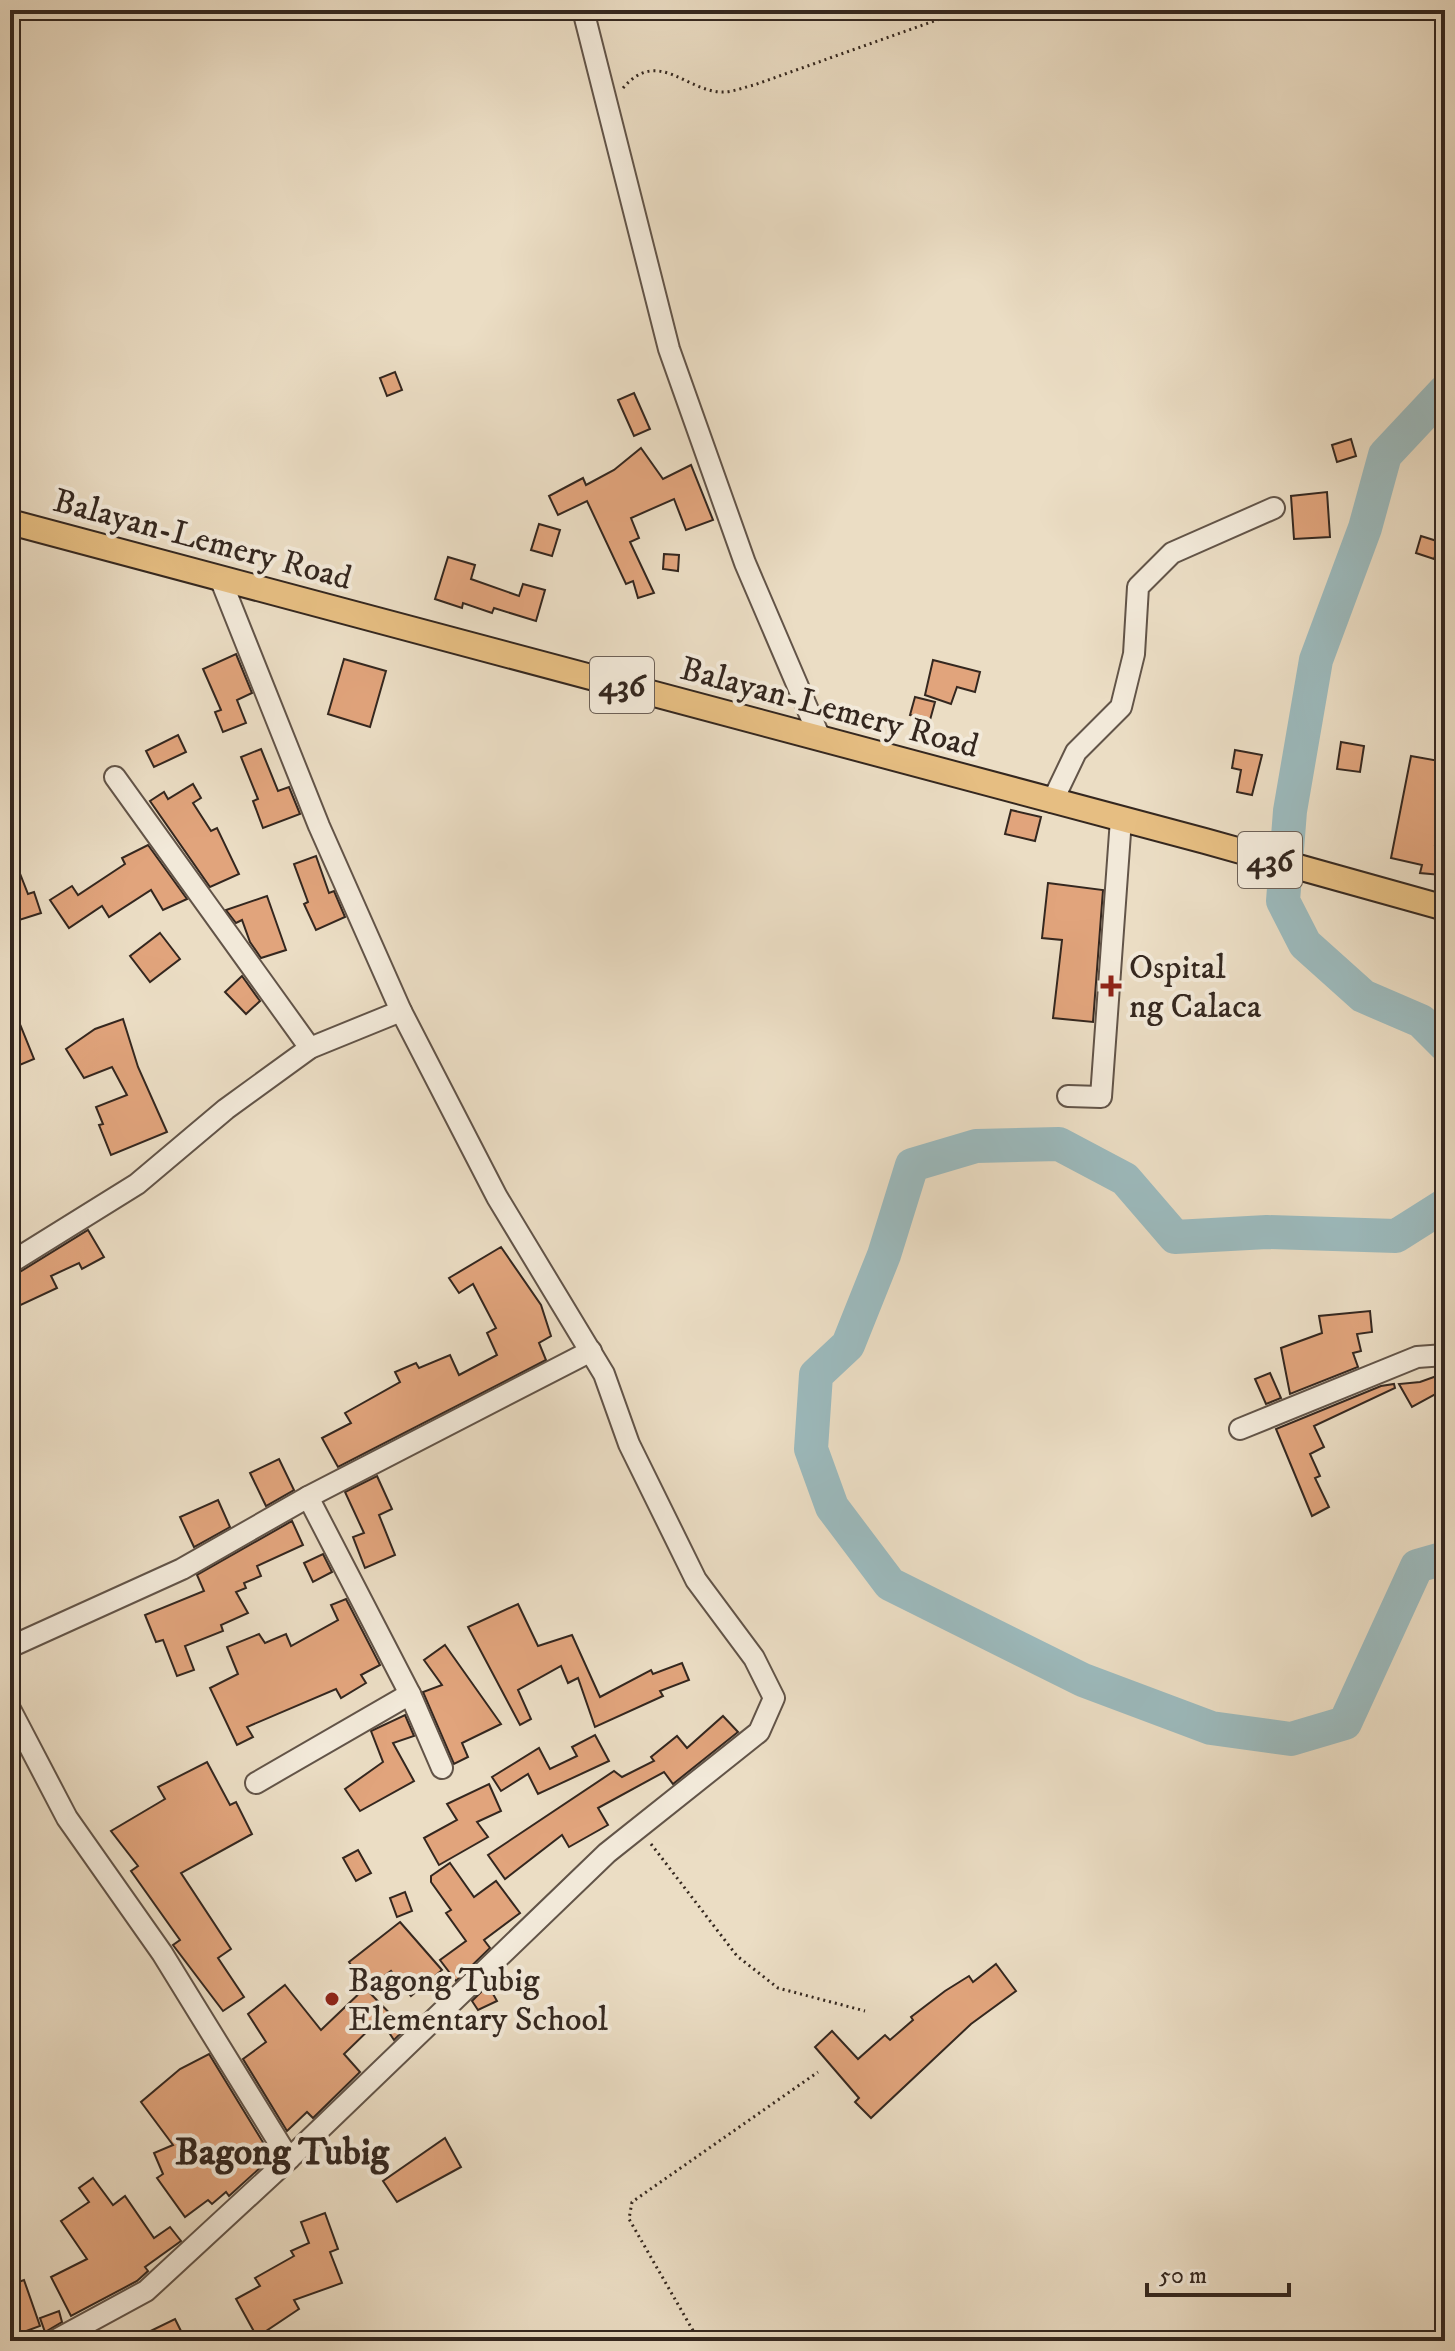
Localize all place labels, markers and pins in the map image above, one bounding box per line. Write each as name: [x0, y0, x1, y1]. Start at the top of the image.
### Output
place label: Ospital ng Calaca: [1129, 947, 1262, 1028]
marker: Ospital ng Calaca: [1100, 975, 1122, 997]
place label: Bagong Tubig Elementary School: [348, 1960, 609, 2041]
marker: Bagong Tubig Elementary School: [323, 1990, 341, 2008]

